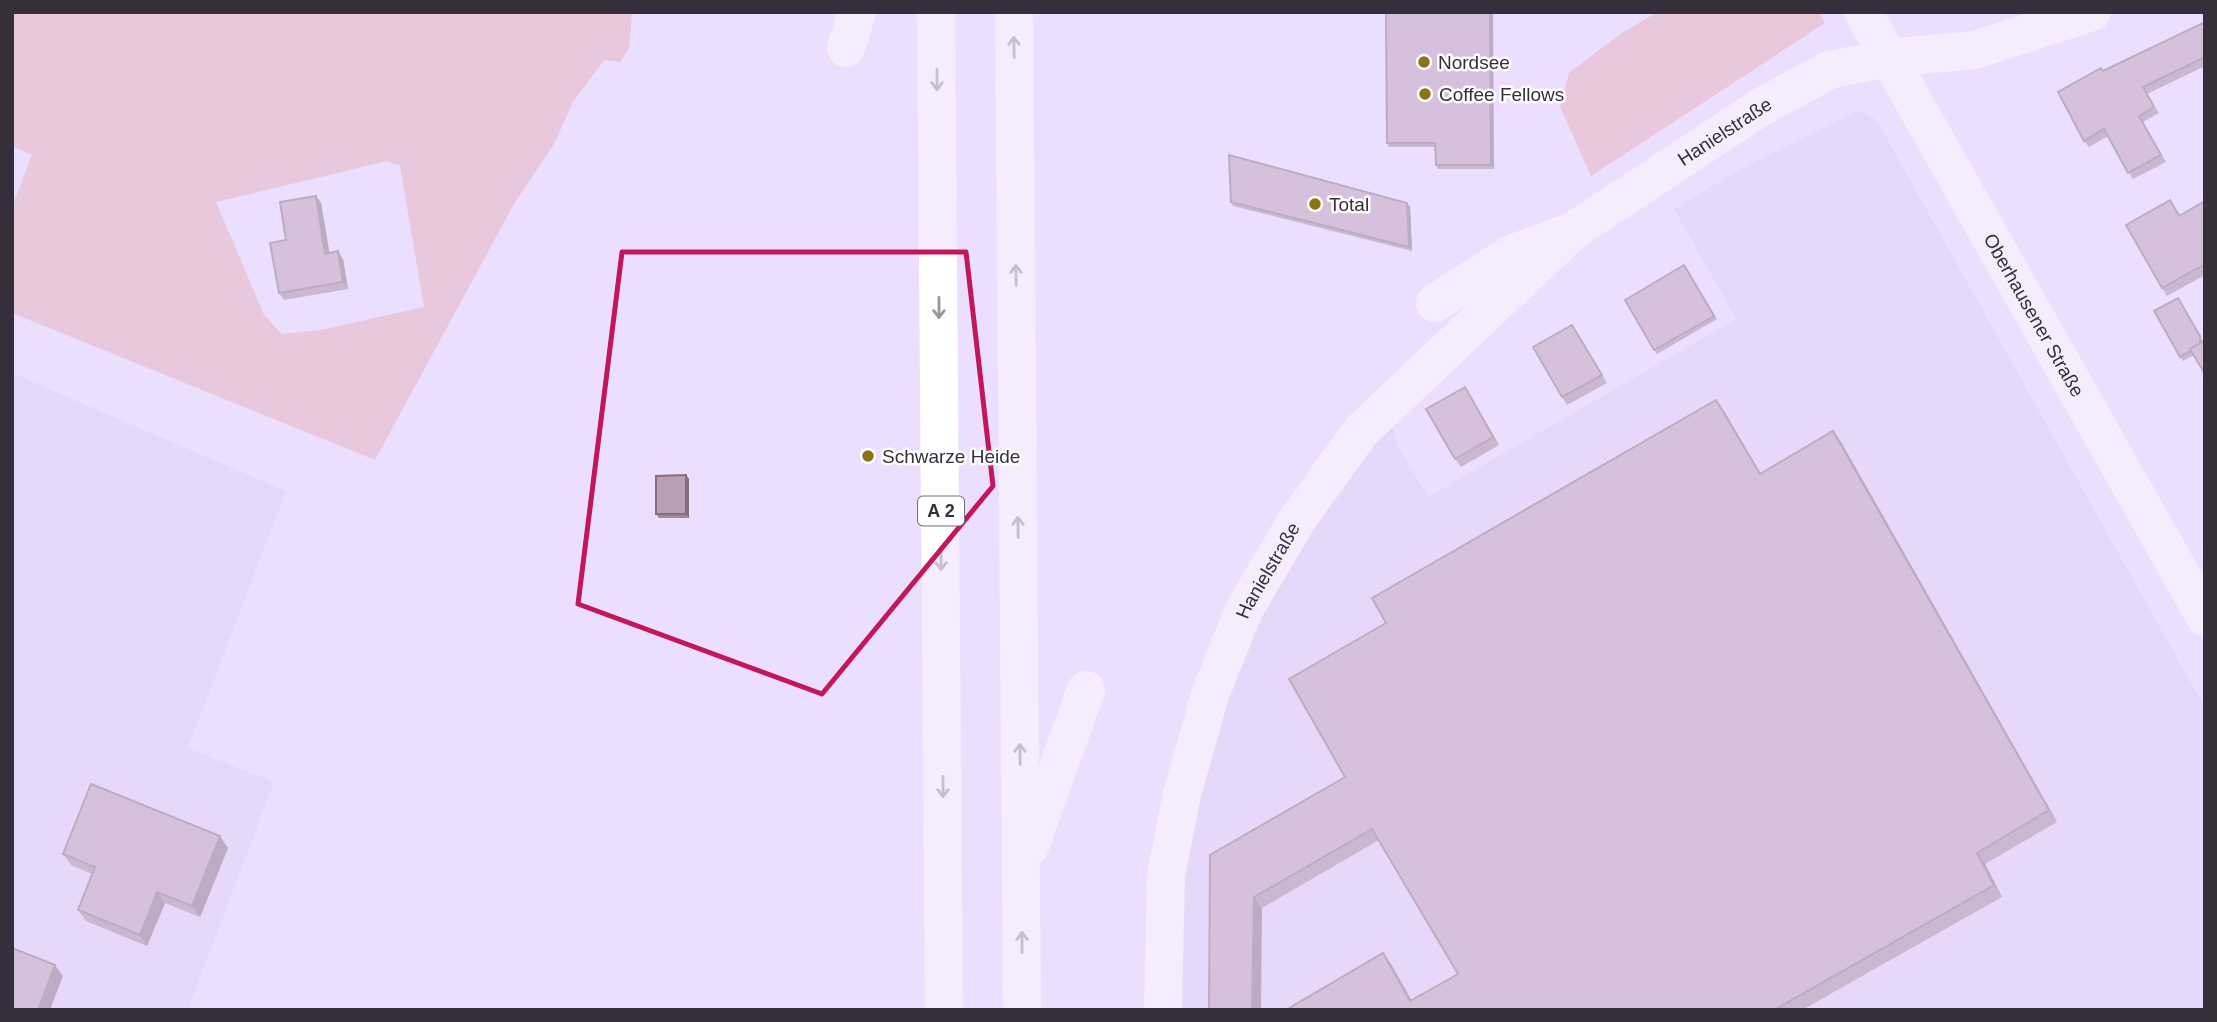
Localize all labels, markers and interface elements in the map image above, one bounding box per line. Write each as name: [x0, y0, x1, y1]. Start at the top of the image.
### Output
one-way arrow: [1007, 36, 1021, 59]
place label: Nordsee: [1438, 52, 1510, 73]
marker: Nordsee: [1416, 54, 1432, 70]
one-way arrow: [930, 69, 944, 92]
place label: Coffee Fellows: [1439, 84, 1564, 105]
marker: Coffee Fellows: [1417, 86, 1433, 102]
street label: Hanielstraße: [1674, 93, 1775, 170]
place label: Total: [1329, 194, 1369, 215]
marker: Total: [1307, 196, 1323, 212]
street label: Oberhausener Straße: [1979, 230, 2088, 400]
one-way arrow: [1009, 263, 1023, 286]
one-way arrow: [932, 296, 946, 319]
place label: Schwarze Heide: [882, 446, 1020, 467]
marker: Schwarze Heide: [860, 448, 876, 464]
road number: A 2: [918, 496, 964, 526]
one-way arrow: [1011, 515, 1025, 538]
street label: Hanielstraße: [1232, 519, 1304, 621]
one-way arrow: [934, 548, 948, 571]
one-way arrow: [1013, 743, 1027, 766]
one-way arrow: [936, 776, 950, 799]
one-way arrow: [1015, 930, 1029, 953]

